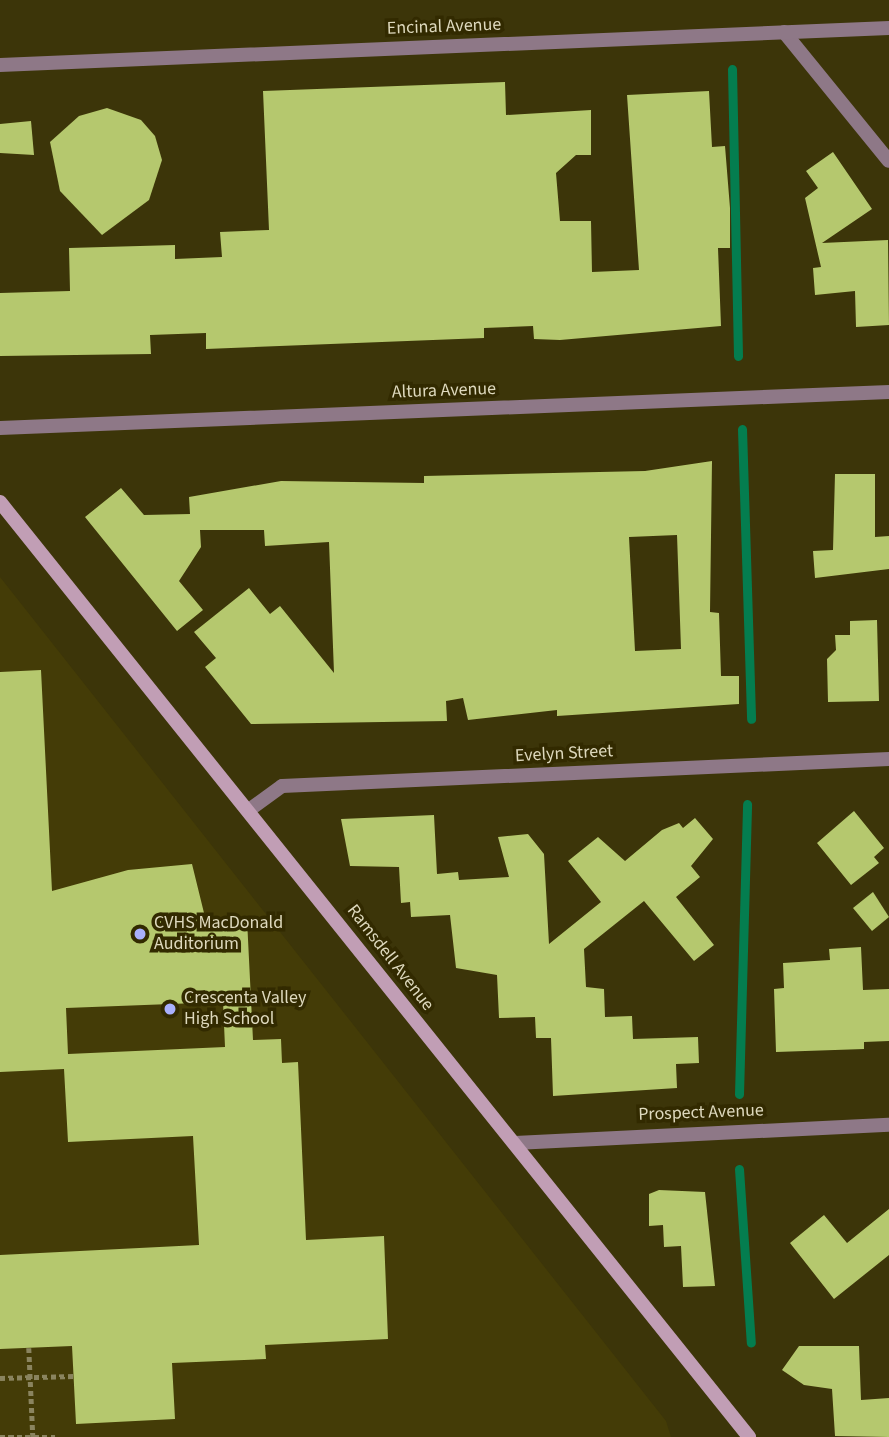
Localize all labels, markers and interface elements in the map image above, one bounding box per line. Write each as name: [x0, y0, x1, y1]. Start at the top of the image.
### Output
street label: Encinal Avenue: [386, 14, 502, 40]
street label: Altura Avenue: [392, 378, 496, 404]
street label: Evelyn Street: [514, 741, 614, 767]
street label: Ramsdell Avenue: [342, 901, 438, 1015]
place label: CVHS MacDonald Auditorium: [154, 913, 283, 956]
marker: CVHS MacDonald Auditorium: [132, 926, 148, 942]
place label: Crescenta Valley High School: [184, 988, 306, 1030]
marker: Crescenta Valley High School: [162, 1001, 178, 1017]
street label: Prospect Avenue: [638, 1100, 764, 1126]

